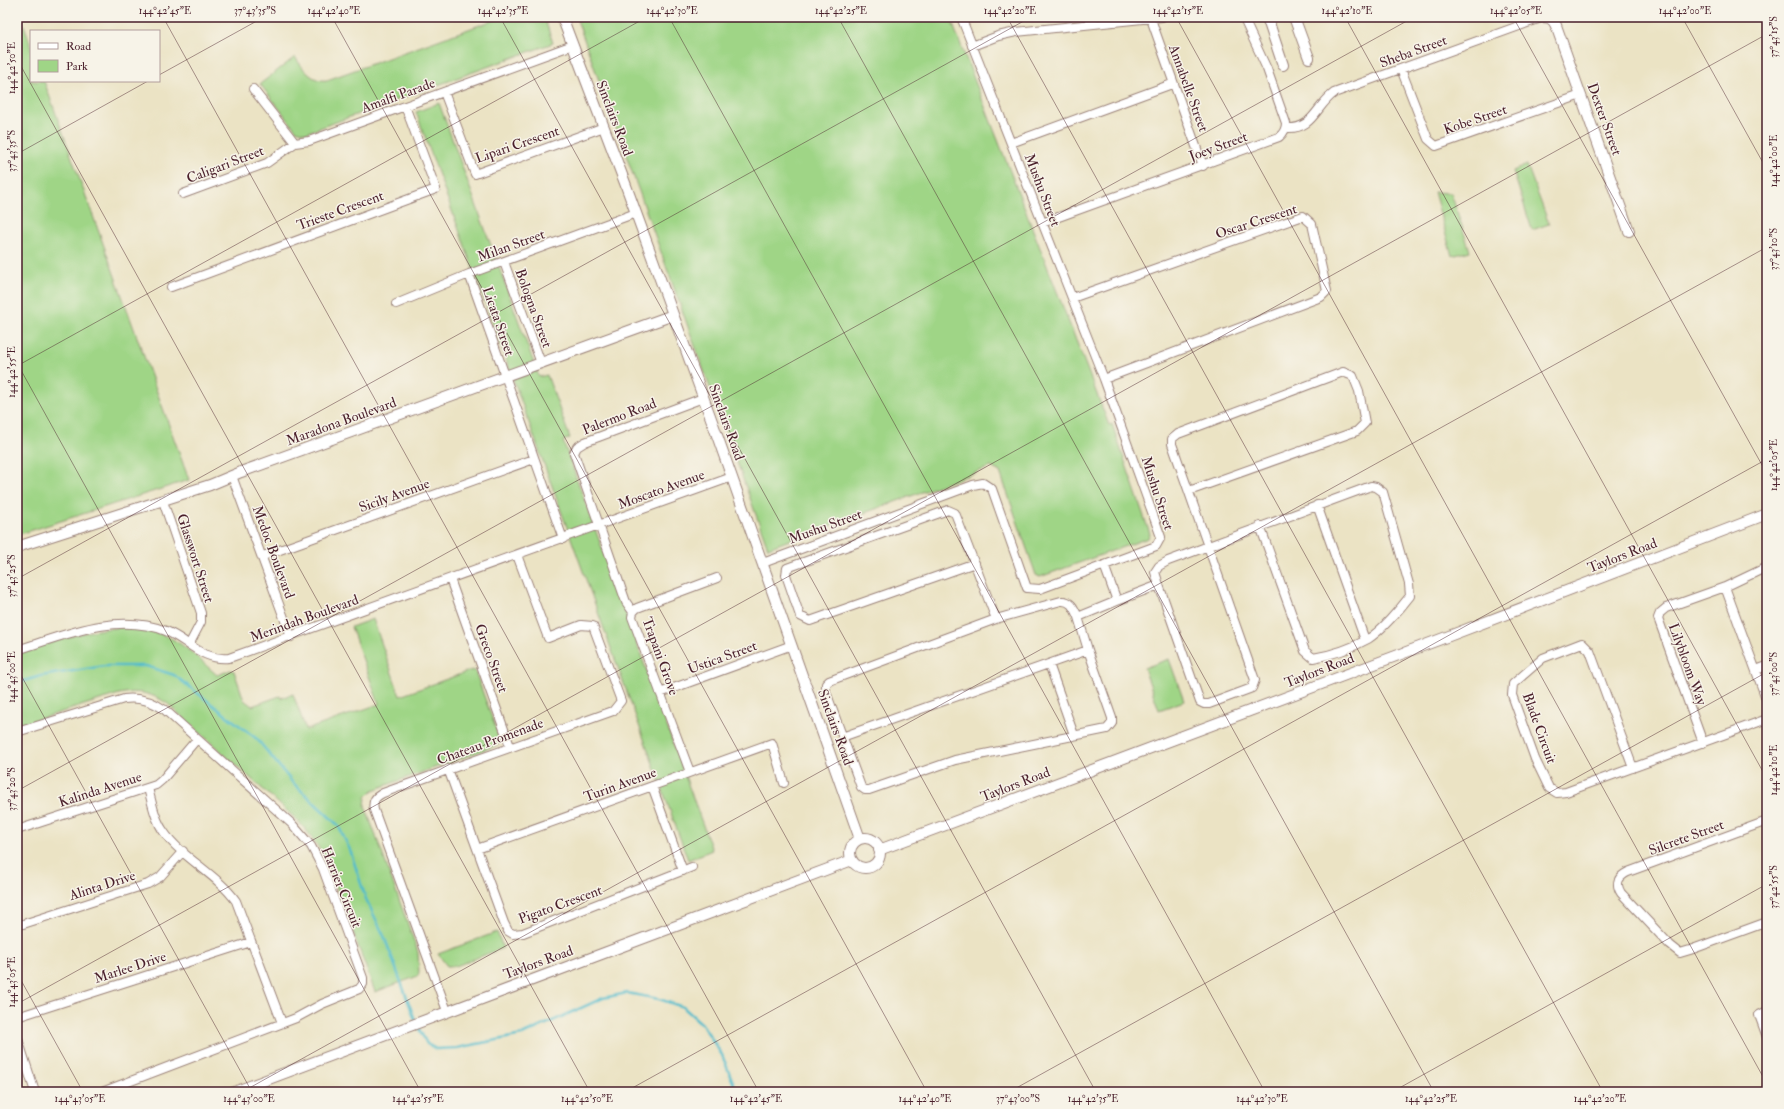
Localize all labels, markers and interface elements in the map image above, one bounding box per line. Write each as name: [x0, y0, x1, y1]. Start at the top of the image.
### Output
text: 144°42'45"E: [139, 5, 191, 17]
text: 37°43'35"S: [234, 5, 276, 17]
text: 144°42'40"E: [308, 5, 361, 17]
text: 144°42'35"E: [478, 5, 528, 17]
text: 144°42'30"E: [646, 5, 698, 17]
text: 144°42'25"E: [815, 5, 867, 17]
text: 144°42'20"E: [984, 5, 1036, 17]
text: 144°42'15"E: [1153, 5, 1203, 17]
text: 144°42'10"E: [1321, 5, 1373, 17]
text: 144°42'05"E: [1490, 5, 1542, 17]
text: 144°42'00"E: [1659, 5, 1711, 17]
text: 37°43'15"S: [1768, 16, 1780, 58]
legend: [30, 30, 160, 82]
street label: Sheba Street: [1377, 31, 1450, 71]
text: Road: [66, 39, 91, 54]
street label: Annabelle Street: [1165, 41, 1212, 134]
text: 144°42'50"E: [6, 42, 18, 94]
text: Park: [66, 59, 88, 74]
street label: Amalfi Parade: [358, 74, 437, 117]
street label: Sinclairs Road: [592, 78, 637, 158]
street label: Dexter Street: [1584, 81, 1626, 158]
street label: Kobe Street: [1441, 101, 1509, 138]
street label: Lipari Crescent: [473, 122, 562, 168]
street label: Joey Street: [1186, 128, 1250, 166]
text: 37°43'35"S: [6, 130, 18, 172]
text: 144°42'00"E: [1768, 135, 1780, 187]
street label: Caligari Street: [184, 142, 267, 187]
street label: Mushu Street: [1021, 151, 1064, 229]
street label: Trieste Crescent: [295, 187, 386, 234]
street label: Oscar Crescent: [1213, 200, 1300, 243]
street label: Milan Street: [475, 225, 548, 266]
text: 37°43'10"S: [1768, 228, 1780, 270]
street label: Bologna Street: [511, 266, 556, 350]
street label: Licata Street: [479, 284, 518, 358]
text: 144°42'55"E: [6, 346, 18, 398]
street label: Sinclairs Road: [705, 382, 748, 463]
street label: Maradona Boulevard: [284, 394, 399, 449]
street label: Palermo Road: [580, 395, 659, 438]
text: 144°42'05"E: [1768, 439, 1780, 491]
street label: Mushu Street: [1138, 454, 1178, 533]
street label: Moscato Avenue: [616, 466, 707, 513]
street label: Sicily Avenue: [357, 475, 432, 517]
street label: Medoc Boulevard: [249, 503, 298, 601]
street label: Mushu Street: [786, 505, 864, 548]
street label: Glasswort Street: [173, 512, 218, 605]
street label: Taylors Road: [1585, 534, 1660, 577]
text: 37°43'25"S: [6, 554, 18, 598]
street label: Merindah Boulevard: [247, 591, 361, 646]
street label: Trapani Grove: [638, 615, 683, 698]
street label: Lilybloom Way: [1664, 621, 1711, 709]
street label: Greco Street: [471, 622, 512, 695]
street label: Ustica Street: [685, 637, 760, 678]
street label: Taylors Road: [1282, 649, 1357, 692]
text: 144°43'00"E: [6, 651, 18, 703]
text: 37°43'00"S: [1768, 652, 1780, 696]
street label: Sinclairs Road: [814, 687, 857, 768]
street label: Blade Circuit: [1519, 690, 1560, 766]
street label: Chateau Promenade: [435, 714, 546, 769]
text: 144°42'10"E: [1768, 744, 1780, 796]
street label: Turin Avenue: [582, 763, 659, 805]
street label: Taylors Road: [978, 763, 1053, 806]
text: 37°43'20"S: [6, 767, 18, 811]
street label: Kalinda Avenue: [57, 768, 144, 811]
street label: Silcrete Street: [1646, 816, 1726, 859]
street label: Harrier Circuit: [318, 844, 366, 930]
text: 37°42'55"S: [1768, 865, 1780, 909]
street label: Alinta Drive: [66, 867, 138, 904]
street label: Pigato Crescent: [516, 881, 605, 927]
street label: Taylors Road: [501, 942, 576, 984]
street label: Marlee Drive: [92, 948, 168, 987]
text: 144°43'05"E: [6, 957, 18, 1007]
text: 144°43'05"E: [55, 1093, 105, 1105]
text: 144°43'00"E: [223, 1093, 275, 1105]
text: 144°42'55"E: [392, 1093, 444, 1105]
text: 144°42'50"E: [561, 1093, 613, 1105]
text: 144°42'45"E: [730, 1093, 782, 1105]
text: 144°42'40"E: [899, 1093, 952, 1105]
text: 37°43'00"S: [996, 1093, 1040, 1105]
text: 144°42'35"E: [1068, 1093, 1118, 1105]
text: 144°42'30"E: [1236, 1093, 1288, 1105]
text: 144°42'25"E: [1405, 1093, 1457, 1105]
text: 144°42'20"E: [1574, 1093, 1626, 1105]

